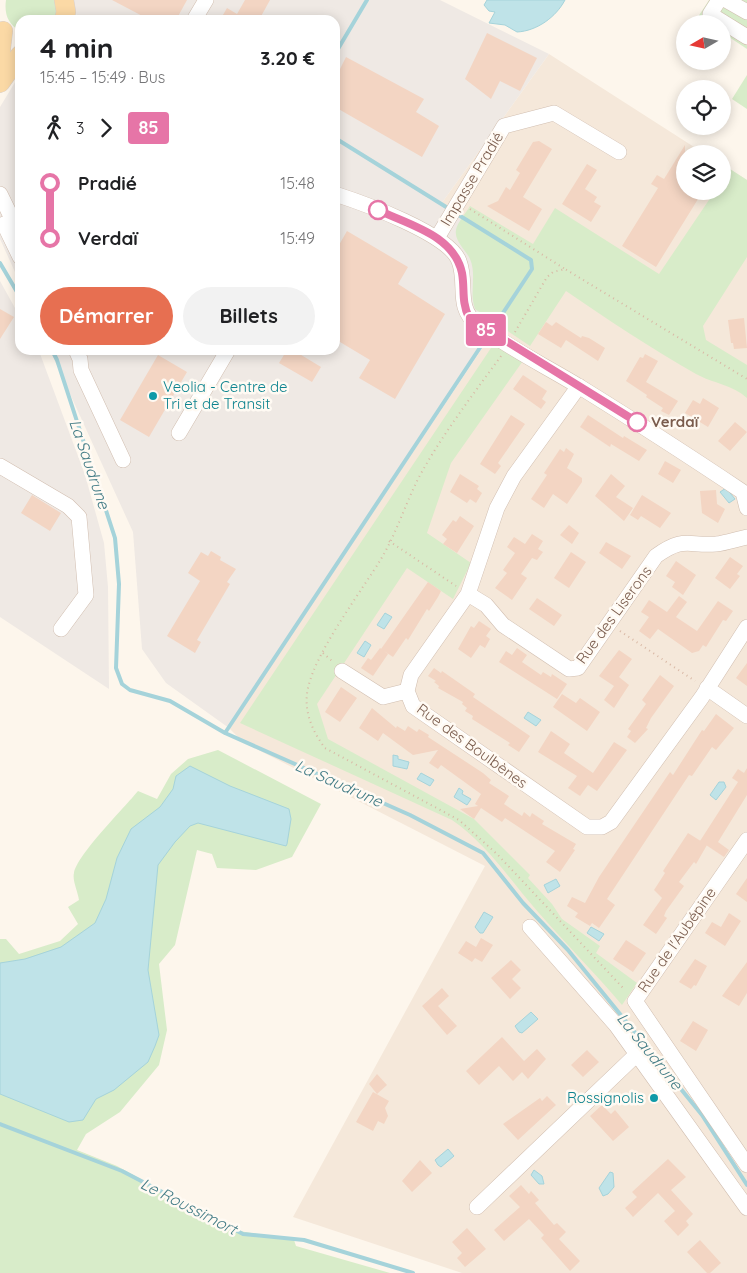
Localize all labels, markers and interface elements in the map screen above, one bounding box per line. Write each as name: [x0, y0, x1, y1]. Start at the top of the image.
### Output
north arrow: [676, 15, 731, 70]
map controls: [676, 15, 731, 200]
text: 4 min: [40, 30, 113, 65]
text: 3.20 €: [260, 46, 315, 70]
text: 15:45 – 15:49 · Bus: [40, 67, 165, 87]
button: locate: [676, 80, 731, 135]
icon: walk: [40, 114, 68, 142]
icon: forward: [92, 114, 120, 142]
text: 85: [138, 116, 159, 139]
text: 3: [76, 118, 84, 138]
street label: Impasse Pradié: [436, 128, 507, 229]
button: layers: [676, 145, 731, 200]
text: Pradié: [78, 171, 137, 195]
text: 15:48: [280, 173, 315, 193]
unlabelled marker: [368, 200, 388, 220]
text: Verdaï: [78, 226, 138, 250]
text: 15:49: [280, 228, 315, 248]
button: Démarrer: [40, 287, 173, 345]
button: Billets: [183, 287, 315, 345]
line badge: 85: [464, 314, 508, 346]
text: 85: [476, 318, 496, 341]
place label: Veolia - Centre de Tri et de Transit: [163, 377, 288, 413]
marker: Veolia - Centre de Tri et de Transit: [147, 390, 159, 402]
marker: Verdaï: [627, 412, 647, 432]
place label: Verdaï: [651, 412, 700, 431]
water label: La Saudrune: [65, 417, 115, 512]
street label: Rue des Liserons: [572, 562, 656, 667]
street label: Rue des Boulbènes: [413, 699, 531, 792]
water label: La Saudrune: [292, 755, 387, 812]
street label: Rue de l'Aubépine: [633, 883, 720, 996]
water label: La Saudrune: [613, 1008, 688, 1094]
place label: Rossignolis: [567, 1088, 644, 1107]
marker: Rossignolis: [648, 1092, 660, 1104]
water label: Le Roussimort: [137, 1173, 242, 1240]

